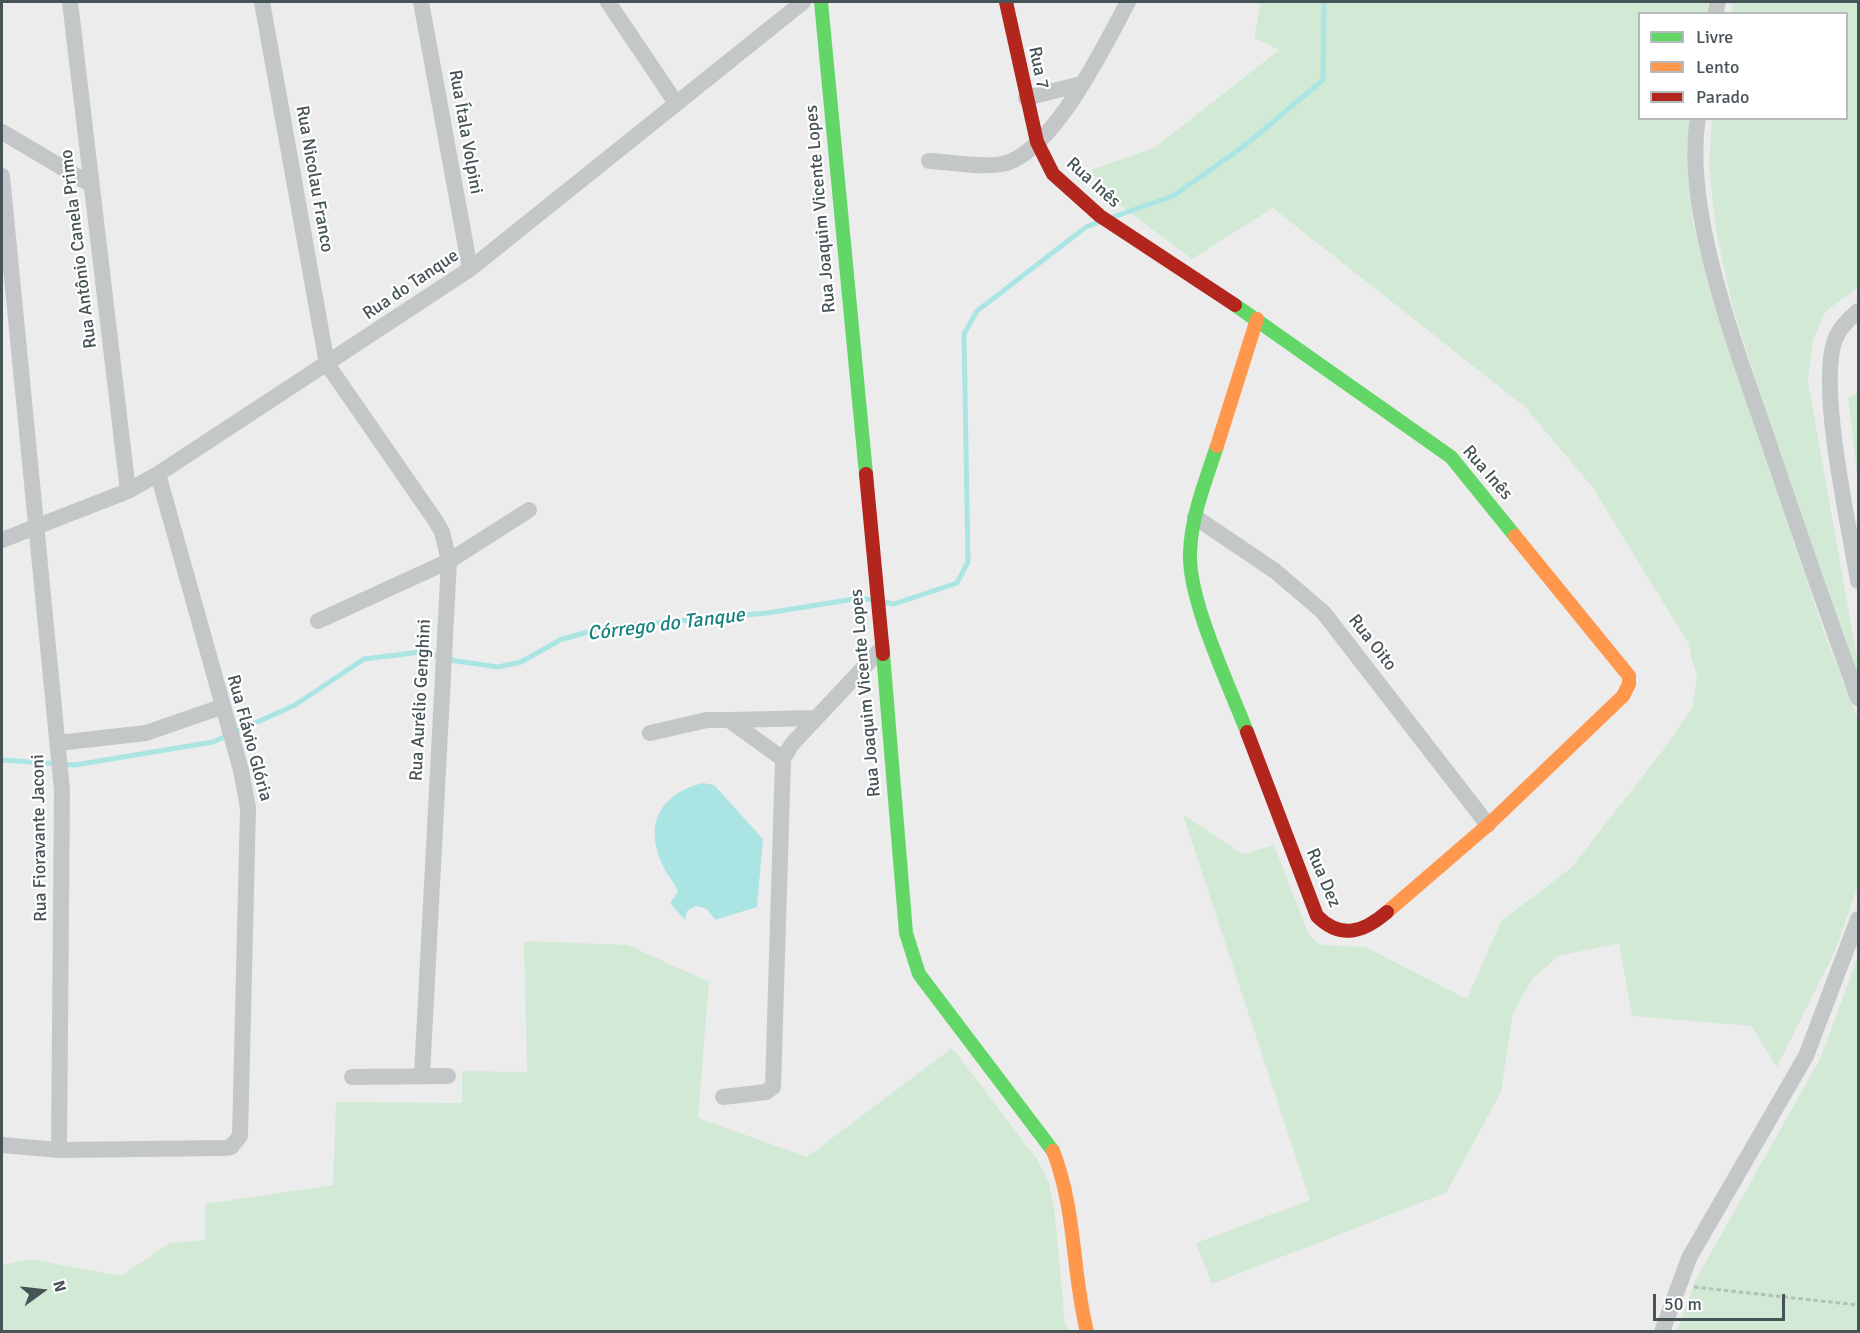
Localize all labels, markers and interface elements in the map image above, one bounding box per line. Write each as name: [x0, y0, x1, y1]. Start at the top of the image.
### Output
legend: [1638, 12, 1848, 120]
text: Livre: [1696, 26, 1733, 48]
street label: Rua 7: [1023, 45, 1053, 91]
text: Lento: [1696, 56, 1739, 78]
street label: Rua Ítala Volpini: [443, 68, 487, 196]
text: Parado: [1696, 86, 1749, 108]
street label: Rua Nicolau Franco: [290, 104, 338, 254]
street label: Rua Joaquim Vicente Lopes: [801, 104, 841, 314]
street label: Rua Antônio Canela Primo: [56, 148, 102, 350]
street label: Rua Inês: [1061, 153, 1125, 213]
street label: Rua do Tanque: [359, 245, 463, 325]
street label: Rua Inês: [1457, 441, 1517, 505]
street label: Rua Joaquim Vicente Lopes: [846, 588, 886, 798]
water label: Córrego do Tanque: [586, 603, 746, 647]
street label: Rua Oito: [1343, 611, 1401, 675]
street label: Rua Aurélio Genghini: [406, 619, 436, 781]
street label: Rua Flávio Glória: [222, 672, 276, 804]
street label: Rua Fioravante Jaconi: [28, 754, 52, 922]
street label: Rua Dez: [1301, 845, 1345, 911]
north arrow: [12, 1261, 72, 1321]
text: N: [48, 1278, 70, 1294]
scale bar: [1656, 1282, 1788, 1320]
text: 50 m: [1664, 1293, 1702, 1315]

